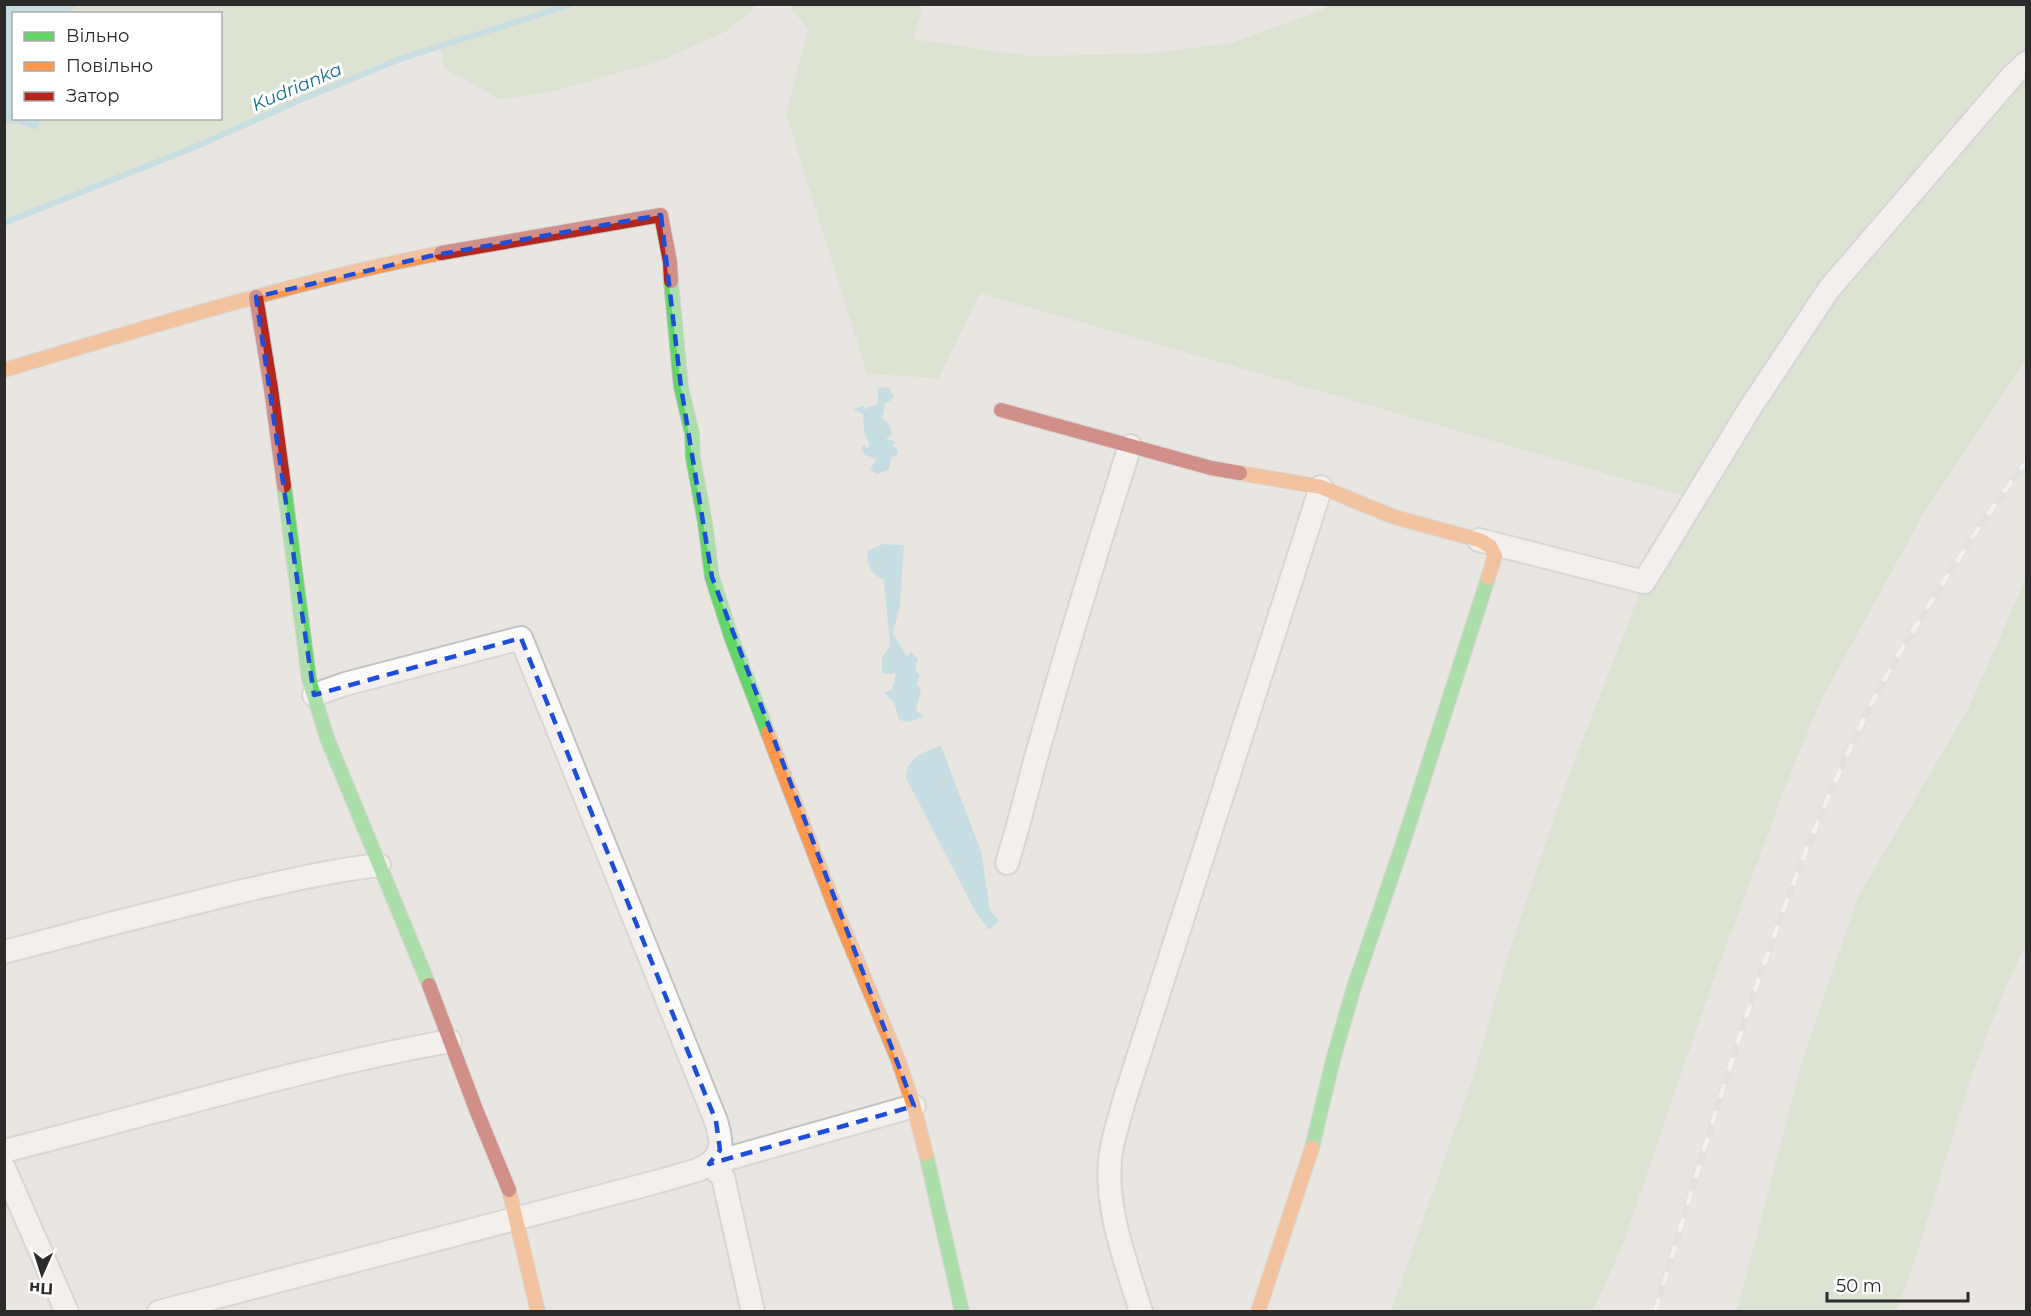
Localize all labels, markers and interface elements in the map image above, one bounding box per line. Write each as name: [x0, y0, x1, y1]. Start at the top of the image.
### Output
legend: [12, 12, 222, 120]
text: Вільно: [66, 25, 130, 47]
text: Повільно: [66, 55, 153, 77]
water label: Kudrianka: [249, 58, 345, 116]
text: Затор: [66, 85, 120, 107]
north arrow: [12, 1244, 72, 1304]
scale bar: [1827, 1265, 1968, 1303]
text: 50 m: [1836, 1275, 1882, 1297]
text: Пн: [29, 1278, 54, 1299]

